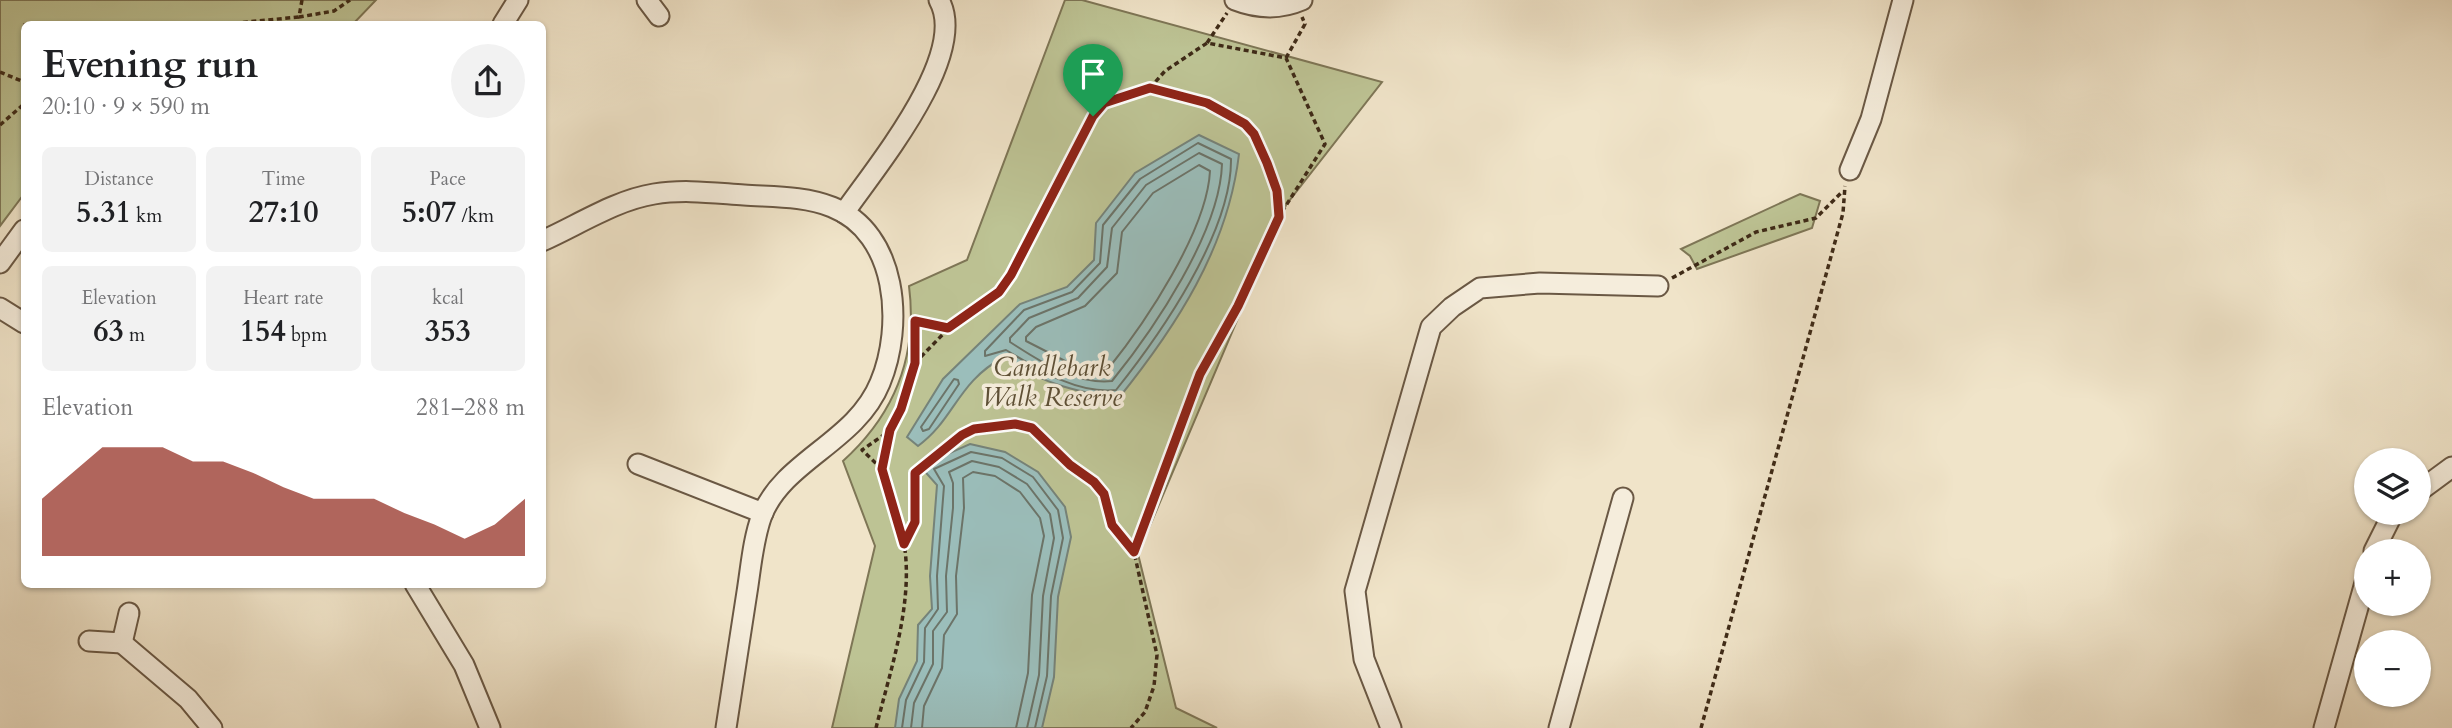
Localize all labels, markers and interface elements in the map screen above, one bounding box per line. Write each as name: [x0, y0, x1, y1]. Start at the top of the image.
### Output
text: Evening run: [42, 39, 258, 91]
button: share: [451, 44, 525, 118]
pin: [1063, 44, 1123, 116]
icon: arrive: [1074, 55, 1112, 93]
text: 20:10 · 9 × 590 m: [42, 91, 210, 122]
text: Distance: [84, 166, 154, 192]
text: Time: [262, 166, 305, 192]
text: Pace: [429, 166, 466, 192]
text: 5.31: [76, 192, 131, 233]
text: 27:10: [248, 192, 319, 233]
text: 5:07: [402, 192, 456, 233]
text: km: [131, 203, 162, 229]
text: /km: [456, 203, 494, 229]
text: Elevation: [81, 285, 157, 311]
text: Heart rate: [243, 285, 324, 311]
text: kcal: [432, 285, 464, 311]
text: 63: [93, 311, 124, 352]
text: 154: [240, 311, 286, 352]
text: 353: [425, 311, 471, 352]
text: m: [124, 322, 145, 348]
text: bpm: [286, 322, 327, 348]
park label: Candlebark Walk Reserve: [982, 350, 1123, 415]
text: Elevation: [42, 392, 133, 423]
text: 281–288 m: [416, 392, 525, 423]
map controls: [2354, 448, 2431, 707]
button: layers: [2354, 448, 2431, 525]
button: +: [2354, 539, 2431, 616]
button: −: [2354, 630, 2431, 707]

